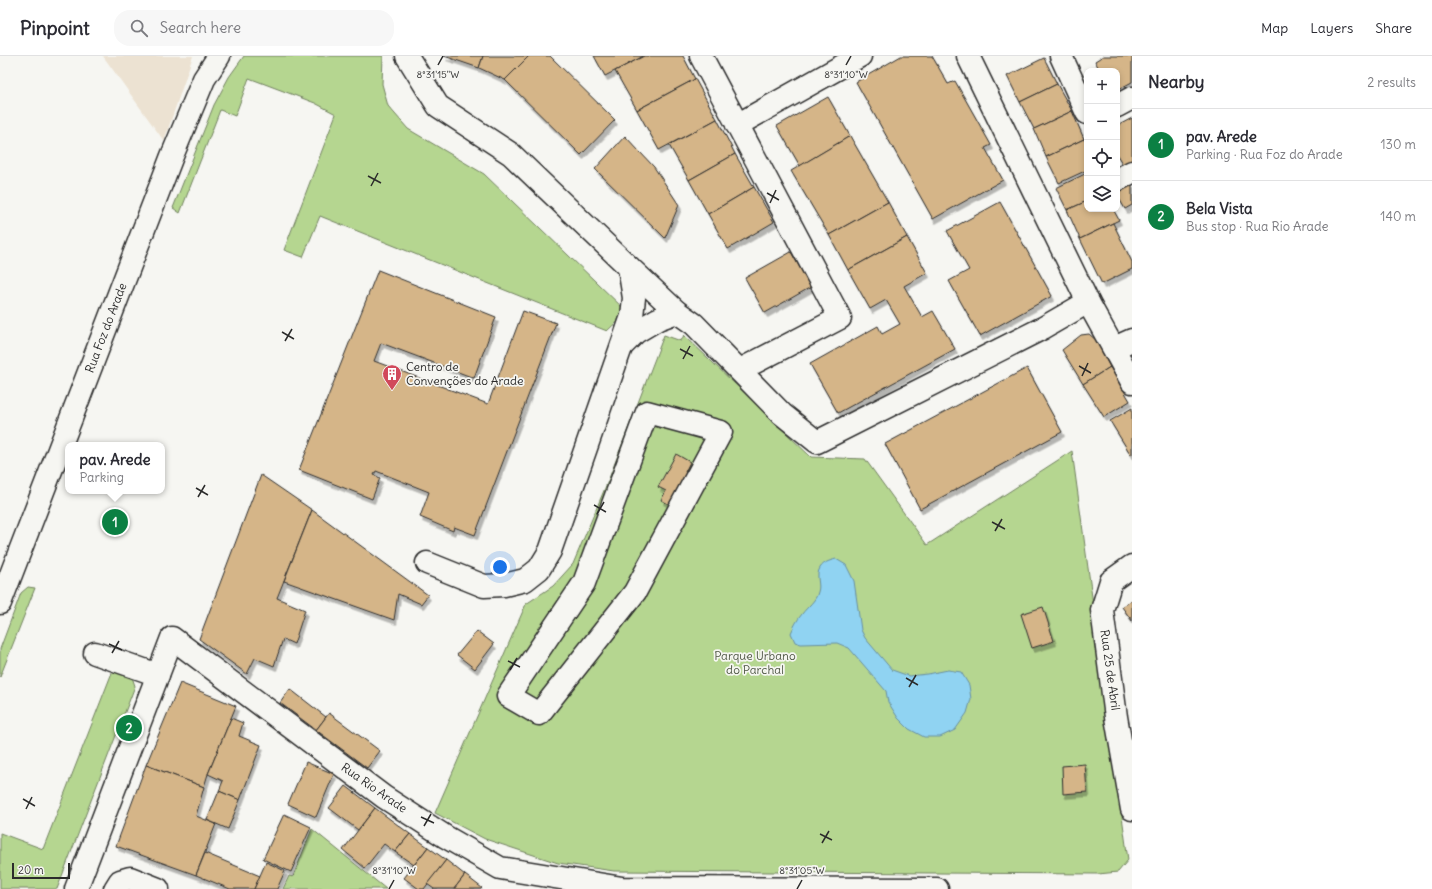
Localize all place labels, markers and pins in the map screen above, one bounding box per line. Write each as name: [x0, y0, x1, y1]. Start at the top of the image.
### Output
place label: Centro de Convenções do Arade: [406, 359, 524, 388]
building icon: Centro de Convenções do Arade: [381, 363, 403, 391]
pin: 1: [102, 507, 128, 537]
pin: 2: [116, 713, 142, 743]

